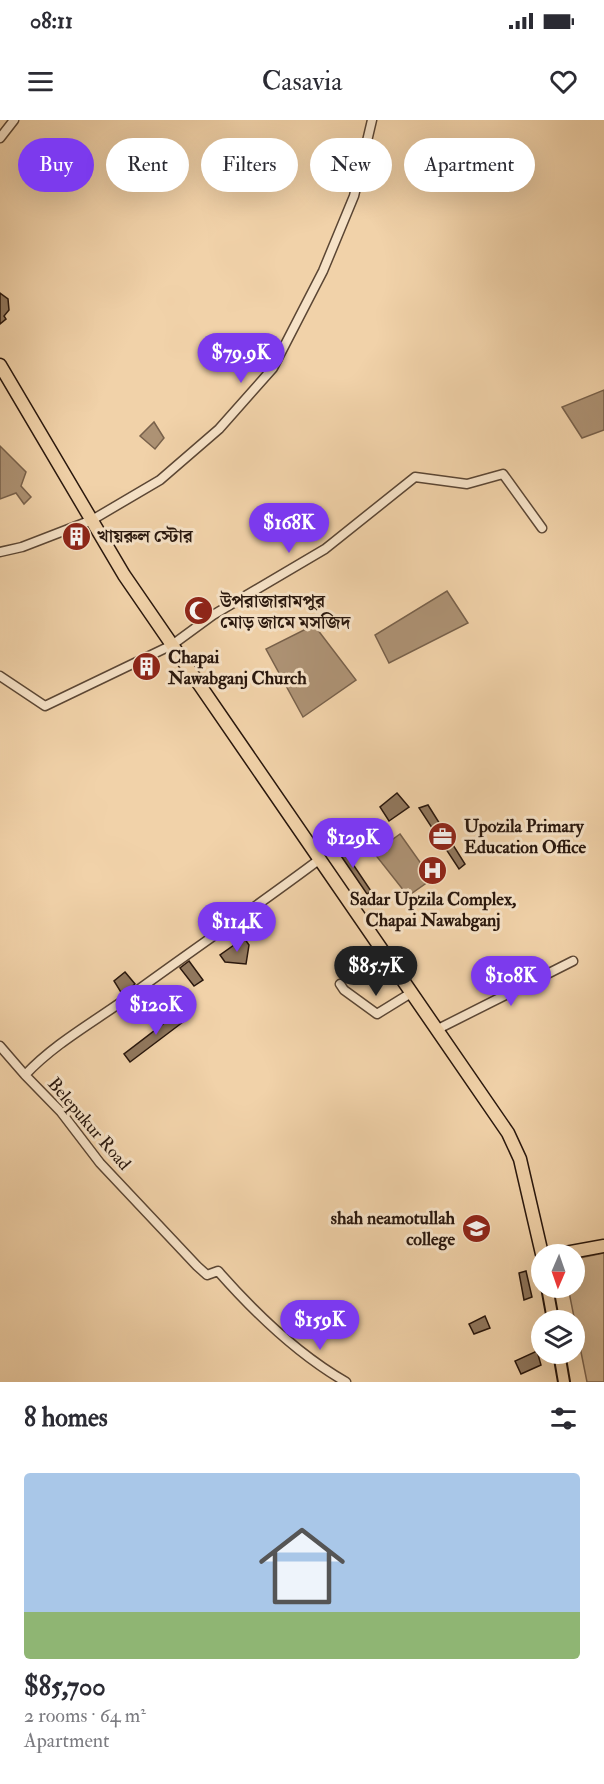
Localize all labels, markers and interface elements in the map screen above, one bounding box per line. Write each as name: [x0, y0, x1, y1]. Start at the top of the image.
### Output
text: 08:11: [30, 7, 73, 35]
icon: menu: [24, 65, 57, 98]
text: Casavia: [262, 65, 342, 98]
icon: heart: [547, 65, 580, 98]
chip: Buy: [18, 138, 94, 192]
chip: Rent: [106, 138, 189, 192]
chip: Filters: [201, 138, 298, 192]
chip: New: [310, 138, 392, 192]
chip: Apartment: [404, 138, 535, 192]
pin: $79.9K: [192, 333, 290, 384]
text: $79.9K: [212, 340, 270, 365]
pin: $168K: [247, 503, 331, 554]
text: $168K: [263, 510, 315, 535]
building icon: খায়রুল স্টোর: [60, 520, 92, 552]
place label: খায়রুল স্টোর: [97, 525, 194, 548]
place label: উপরাজারামপুর মোড় জামে মসজিদ: [219, 590, 351, 634]
mosque icon: উপরাজারামপুর মোড় জামে মসজিদ: [183, 595, 215, 627]
place label: Chapai Nawabganj Church: [167, 646, 307, 690]
building icon: Chapai Nawabganj Church: [131, 651, 163, 683]
place label: Upozila Primary Education Office: [464, 815, 586, 859]
pin: $129K: [311, 818, 395, 869]
office icon: Upozila Primary Education Office: [427, 820, 459, 852]
text: $129K: [327, 825, 379, 850]
hospital icon: Sadar Upzila Complex, Chapai Nawabganj: [417, 854, 449, 886]
place label: Sadar Upzila Complex, Chapai Nawabganj: [350, 888, 516, 932]
pin: $114K: [195, 902, 279, 953]
text: $114K: [212, 909, 262, 934]
pin: $85.7K: [327, 946, 425, 997]
text: $85.7K: [348, 953, 404, 978]
pin: $108K: [469, 956, 553, 1007]
text: $108K: [485, 963, 537, 988]
pin: $120K: [114, 985, 198, 1036]
text: $120K: [130, 992, 182, 1017]
street label: Belepukur Road: [42, 1073, 136, 1175]
place label: shah neamotullah college: [331, 1207, 456, 1251]
school or university icon: shah neamotullah college: [460, 1212, 492, 1244]
north arrow: [531, 1244, 585, 1298]
map controls: [531, 1244, 585, 1364]
pin: $159K: [278, 1300, 362, 1351]
text: $159K: [294, 1307, 346, 1332]
button: layers: [531, 1310, 585, 1364]
text: 8 homes: [24, 1402, 108, 1434]
icon: filters: [547, 1402, 580, 1435]
icon: home: [248, 1512, 356, 1620]
text: $85,700: [24, 1671, 106, 1703]
text: 2 rooms · 64 m²: [24, 1703, 146, 1728]
text: Apartment: [24, 1728, 109, 1753]

